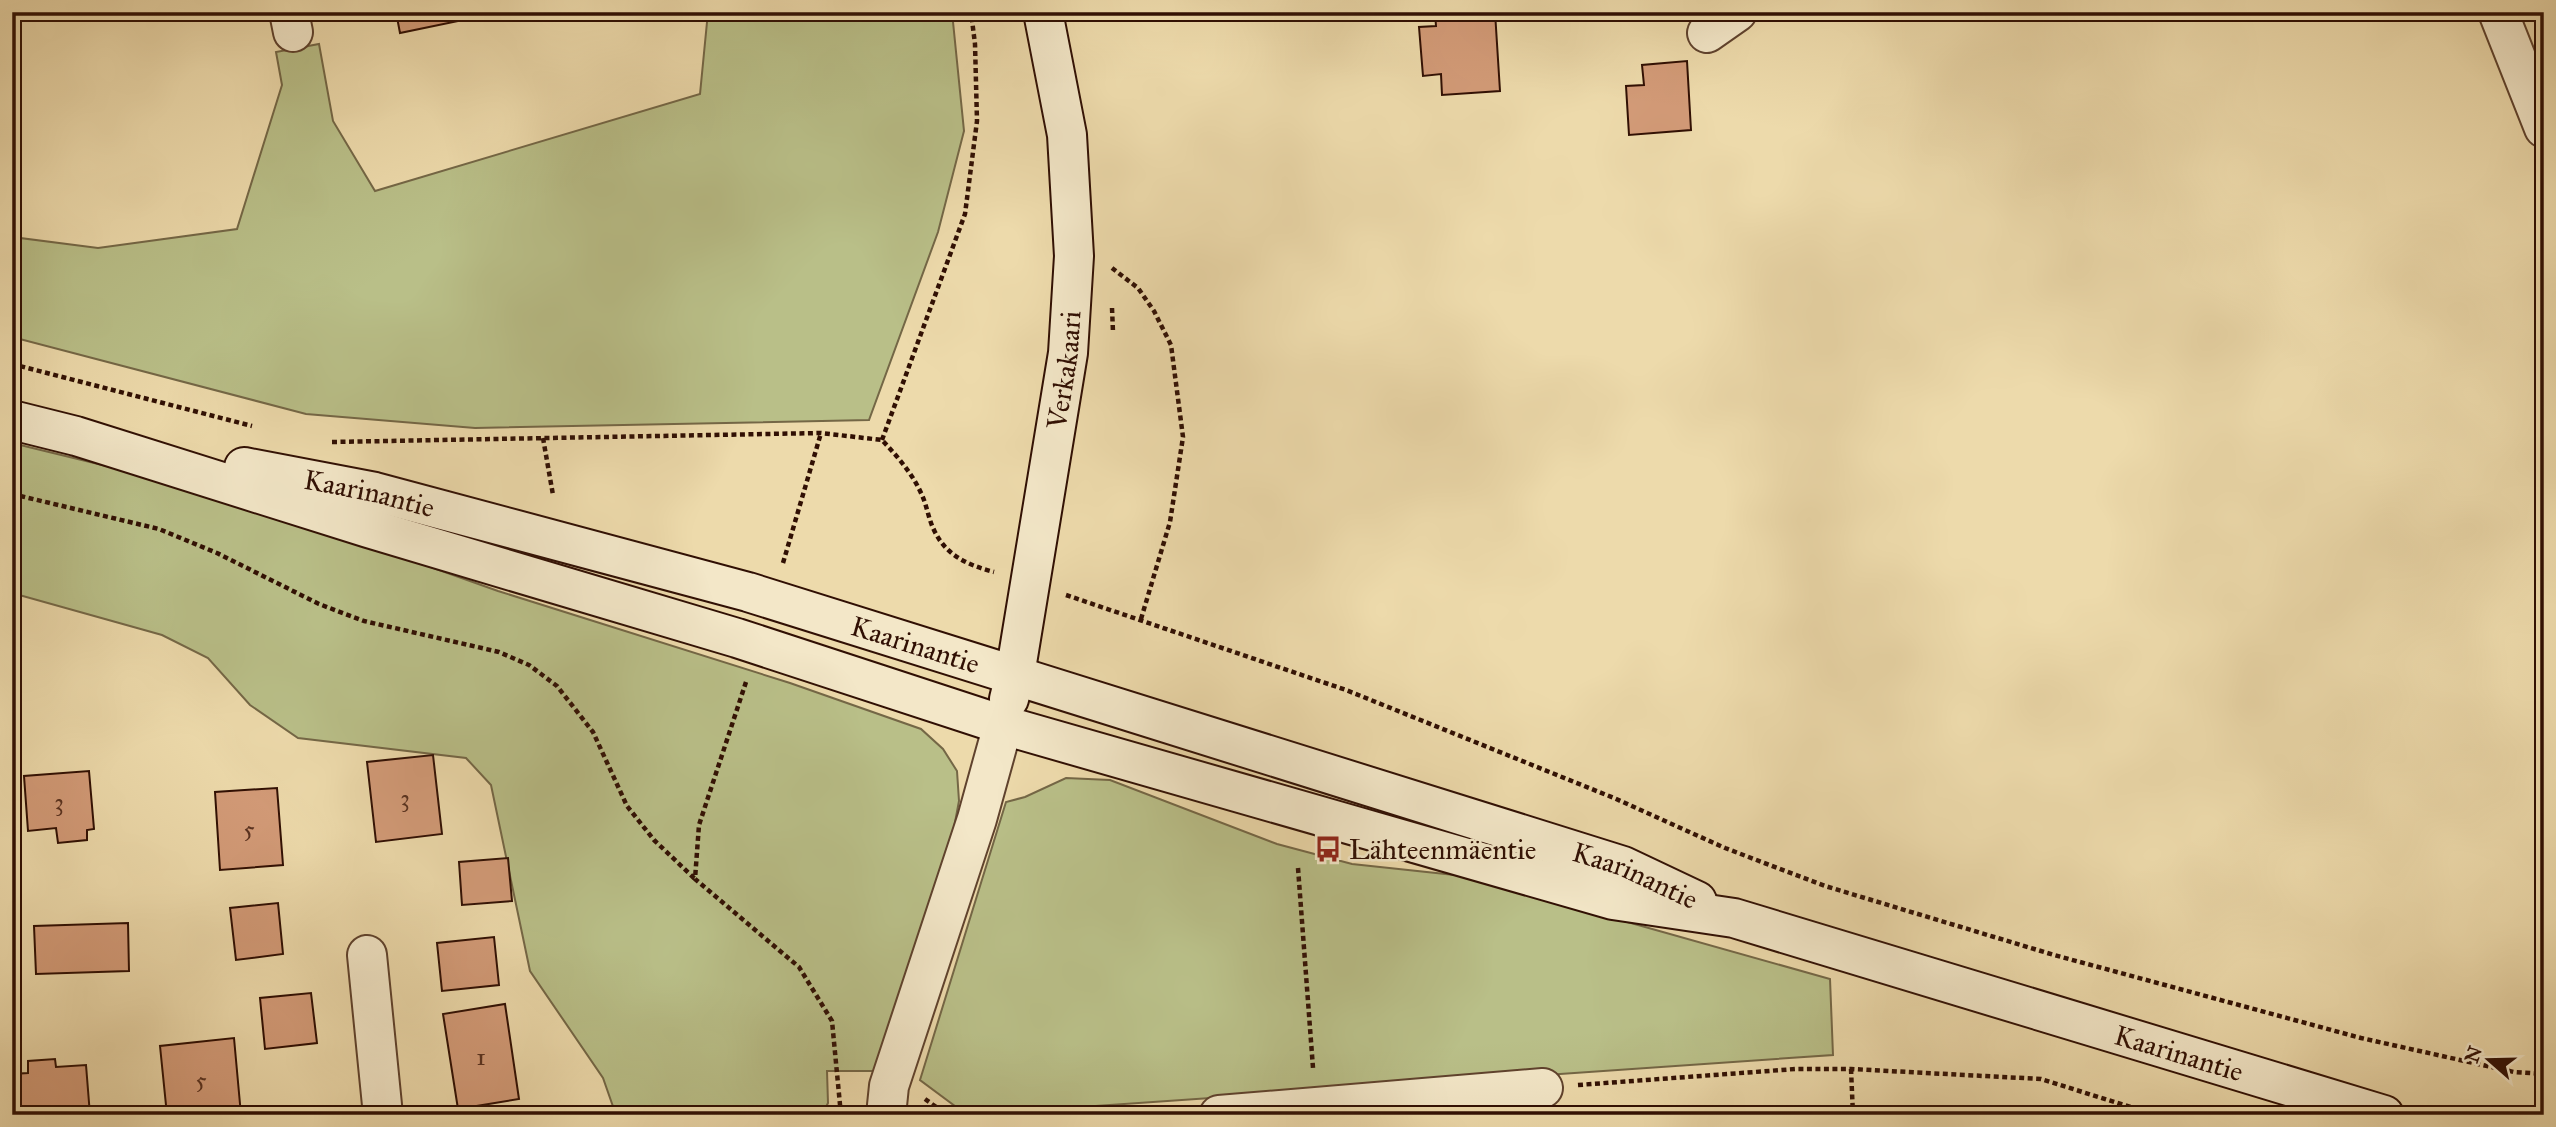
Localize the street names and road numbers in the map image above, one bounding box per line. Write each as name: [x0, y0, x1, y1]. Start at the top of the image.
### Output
street label: Verkakaari: [1039, 309, 1089, 433]
street label: Kaarinantie: [301, 462, 438, 525]
street label: Kaarinantie: [847, 608, 984, 681]
street label: Kaarinantie: [1568, 834, 1704, 917]
street label: Kaarinantie: [2110, 1017, 2248, 1089]

